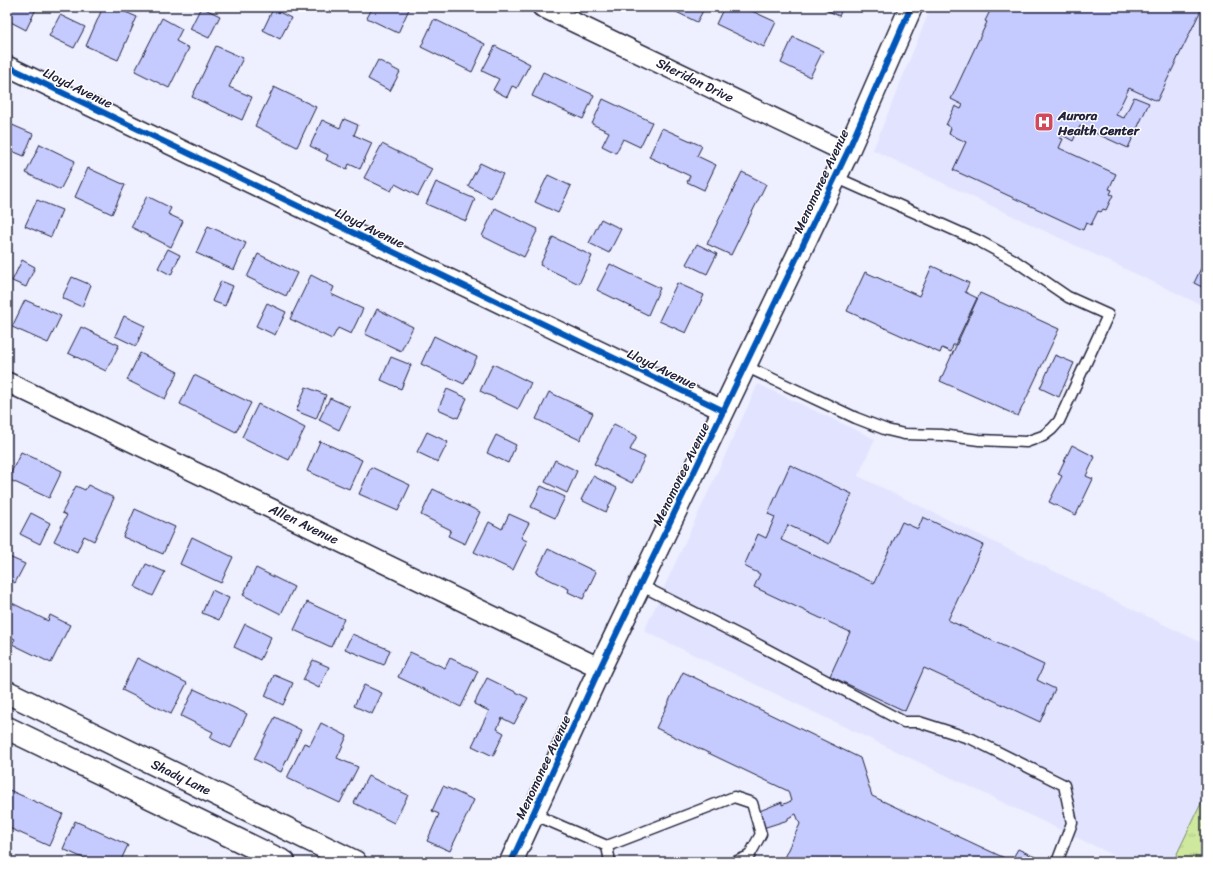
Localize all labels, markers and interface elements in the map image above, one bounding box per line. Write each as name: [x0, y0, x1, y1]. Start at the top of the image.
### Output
street label: Sheridan Drive: [652, 51, 738, 109]
street label: Lloyd Avenue: [39, 61, 117, 115]
place label: Aurora Health Center: [1057, 104, 1141, 142]
hospital icon: Aurora Health Center: [1033, 111, 1055, 133]
street label: Menomonee Avenue: [787, 125, 855, 237]
street label: Lloyd Avenue: [331, 201, 409, 255]
street label: Lloyd Avenue: [623, 342, 701, 396]
street label: Menomonee Avenue: [646, 418, 716, 530]
street label: Allen Avenue: [264, 497, 343, 551]
street label: Menomonee Avenue: [509, 711, 577, 823]
street label: Shady Lane: [147, 753, 215, 801]

